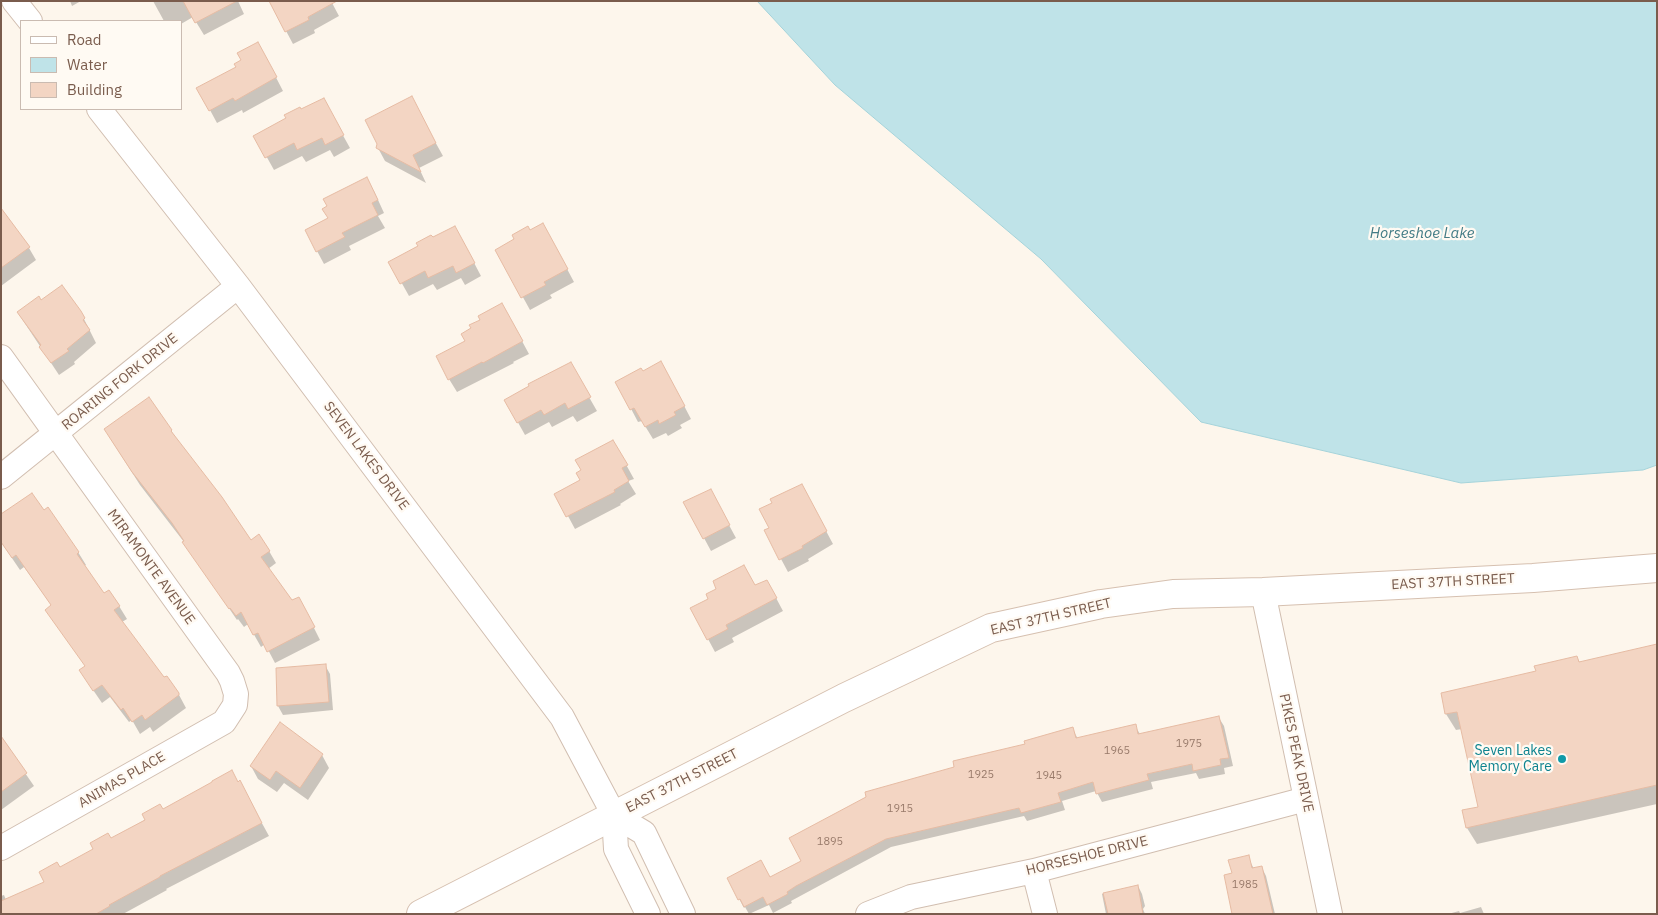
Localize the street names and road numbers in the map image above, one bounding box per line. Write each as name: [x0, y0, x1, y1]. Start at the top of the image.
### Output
street label: ROARING FORK DRIVE: [59, 330, 181, 434]
street label: SEVEN LAKES DRIVE: [320, 398, 412, 514]
street label: MIRAMONTE AVENUE: [104, 506, 198, 628]
street label: EAST 37TH STREET: [1391, 570, 1515, 594]
street label: EAST 37TH STREET: [989, 595, 1113, 639]
street label: PIKES PEAK DRIVE: [1275, 692, 1317, 814]
street label: EAST 37TH STREET: [623, 745, 741, 817]
street label: ANIMAS PLACE: [76, 748, 168, 812]
street label: HORSESHOE DRIVE: [1024, 833, 1150, 879]

